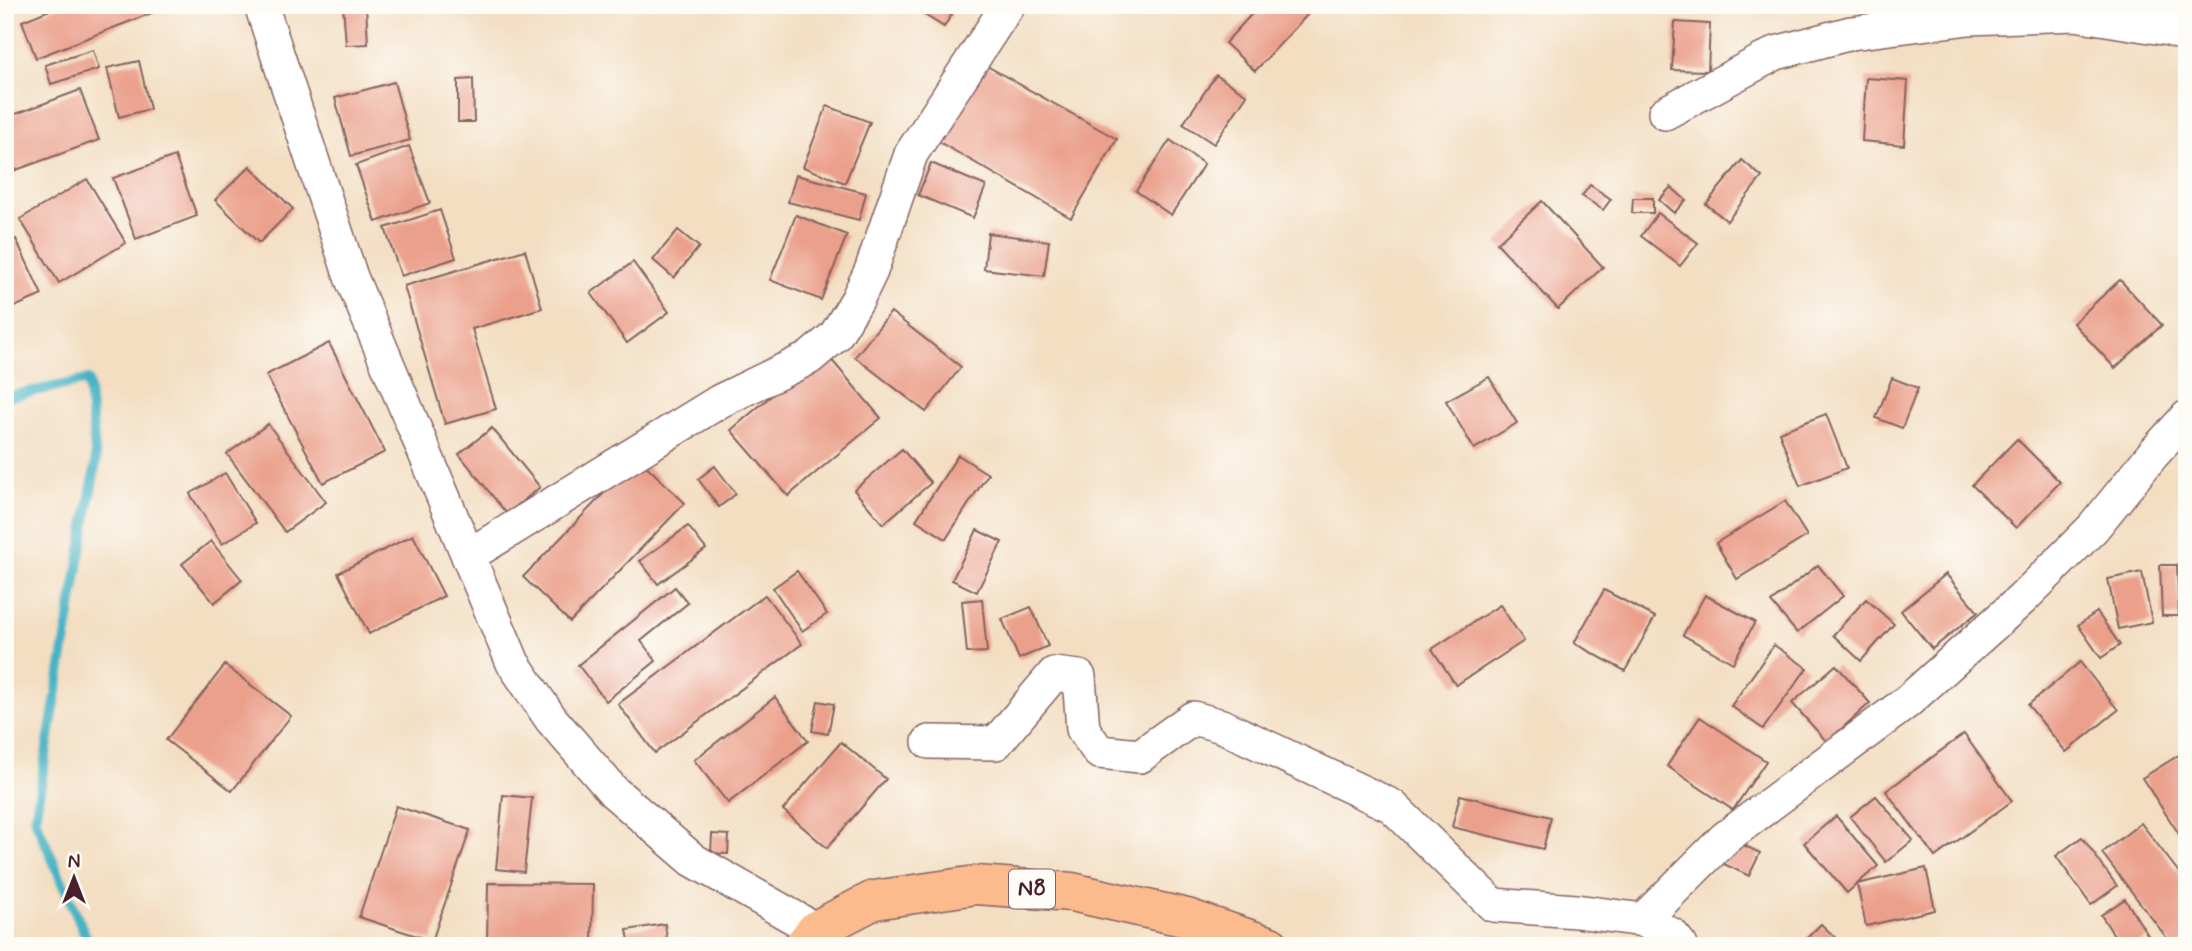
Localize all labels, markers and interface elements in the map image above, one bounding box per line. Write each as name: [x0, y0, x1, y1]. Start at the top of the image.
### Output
north arrow: [38, 842, 108, 912]
text: N: [68, 850, 80, 875]
road number: N8: [1009, 870, 1055, 908]

